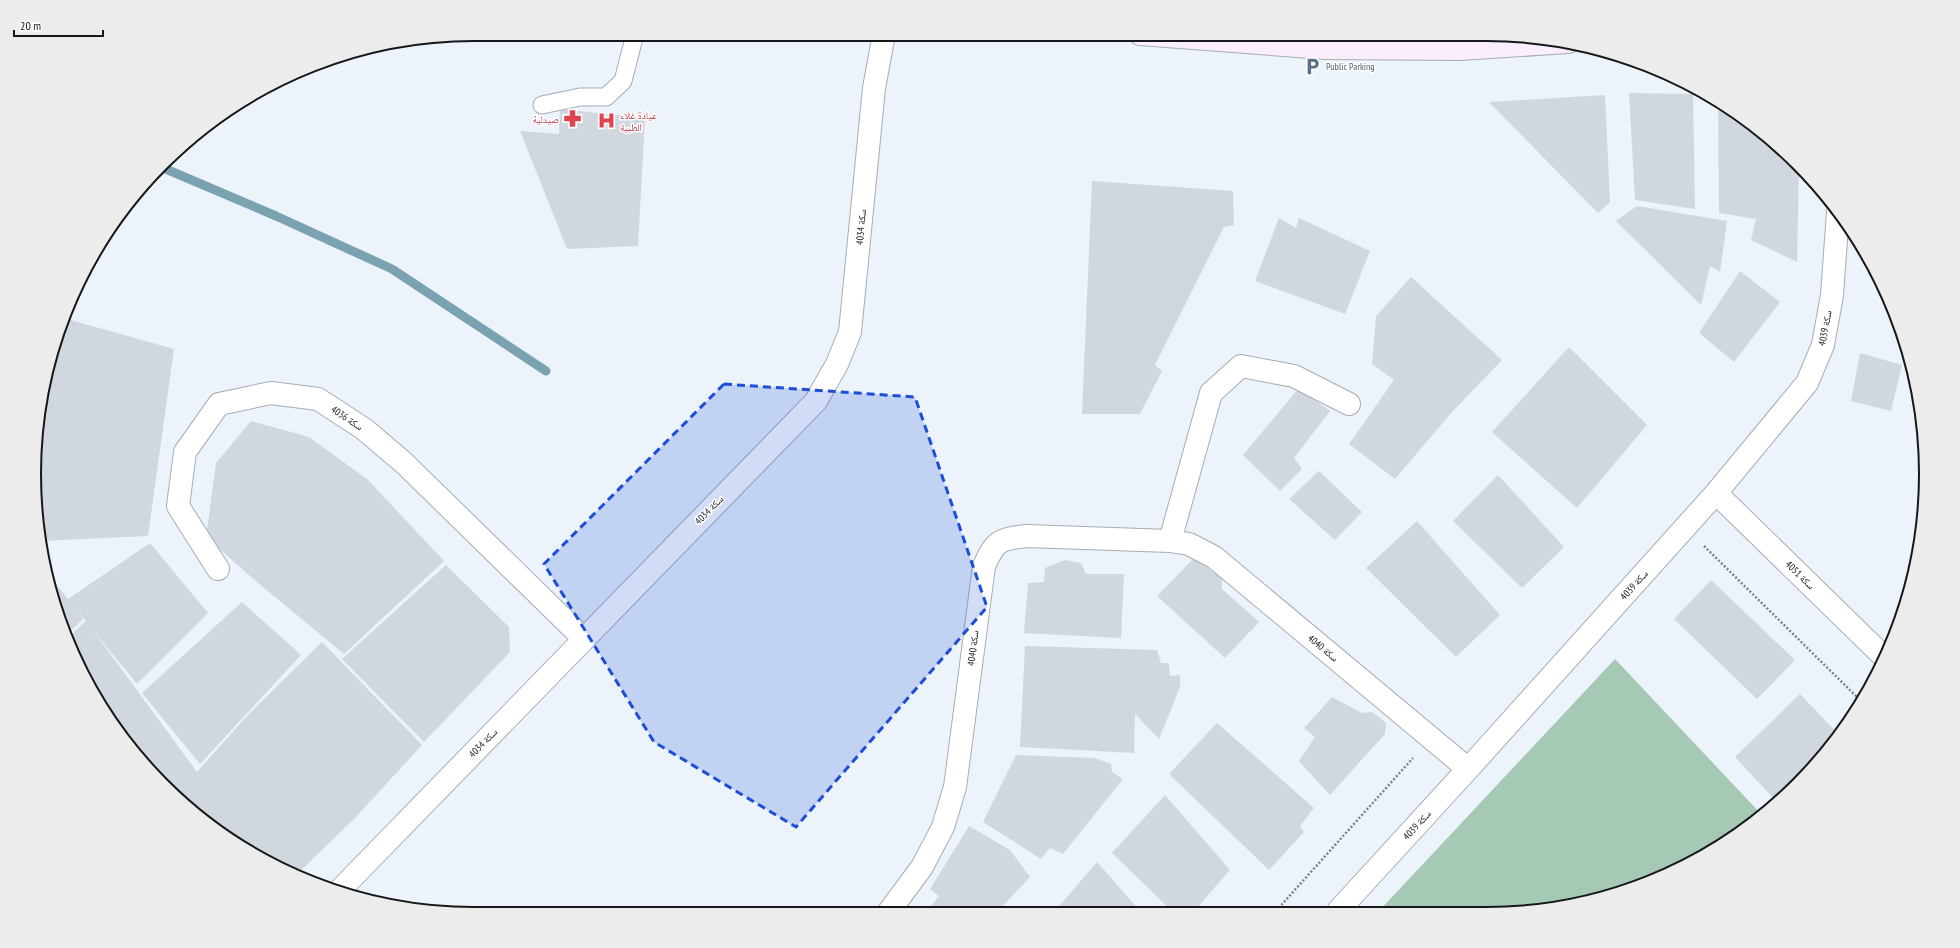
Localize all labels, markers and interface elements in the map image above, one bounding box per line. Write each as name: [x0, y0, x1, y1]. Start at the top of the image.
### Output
scale bar: [14, 12, 103, 38]
text: 20 m: [20, 18, 41, 33]
parking icon: Public Parking: [1303, 56, 1323, 76]
place label: Public Parking: [1326, 60, 1375, 73]
pharmacy icon: صيدلية: [562, 109, 582, 129]
place label: عيادة غلاء الطبية: [620, 109, 657, 134]
hospital icon: عيادة غلاء الطبية: [597, 111, 617, 131]
place label: صيدلية: [533, 113, 559, 126]
street label: سكة 4034: [853, 208, 869, 245]
street label: سكة 4039: [1815, 309, 1835, 347]
street label: سكة 4036: [329, 403, 366, 434]
street label: سكة 4034: [692, 492, 726, 527]
street label: سكة 4051: [1783, 558, 1818, 592]
street label: سكة 4039: [1617, 567, 1651, 603]
street label: سكة 4040: [964, 629, 982, 667]
street label: سكة 4040: [1305, 632, 1341, 665]
street label: سكة 4034: [466, 725, 500, 760]
street label: سكة 4039: [1400, 807, 1434, 843]

